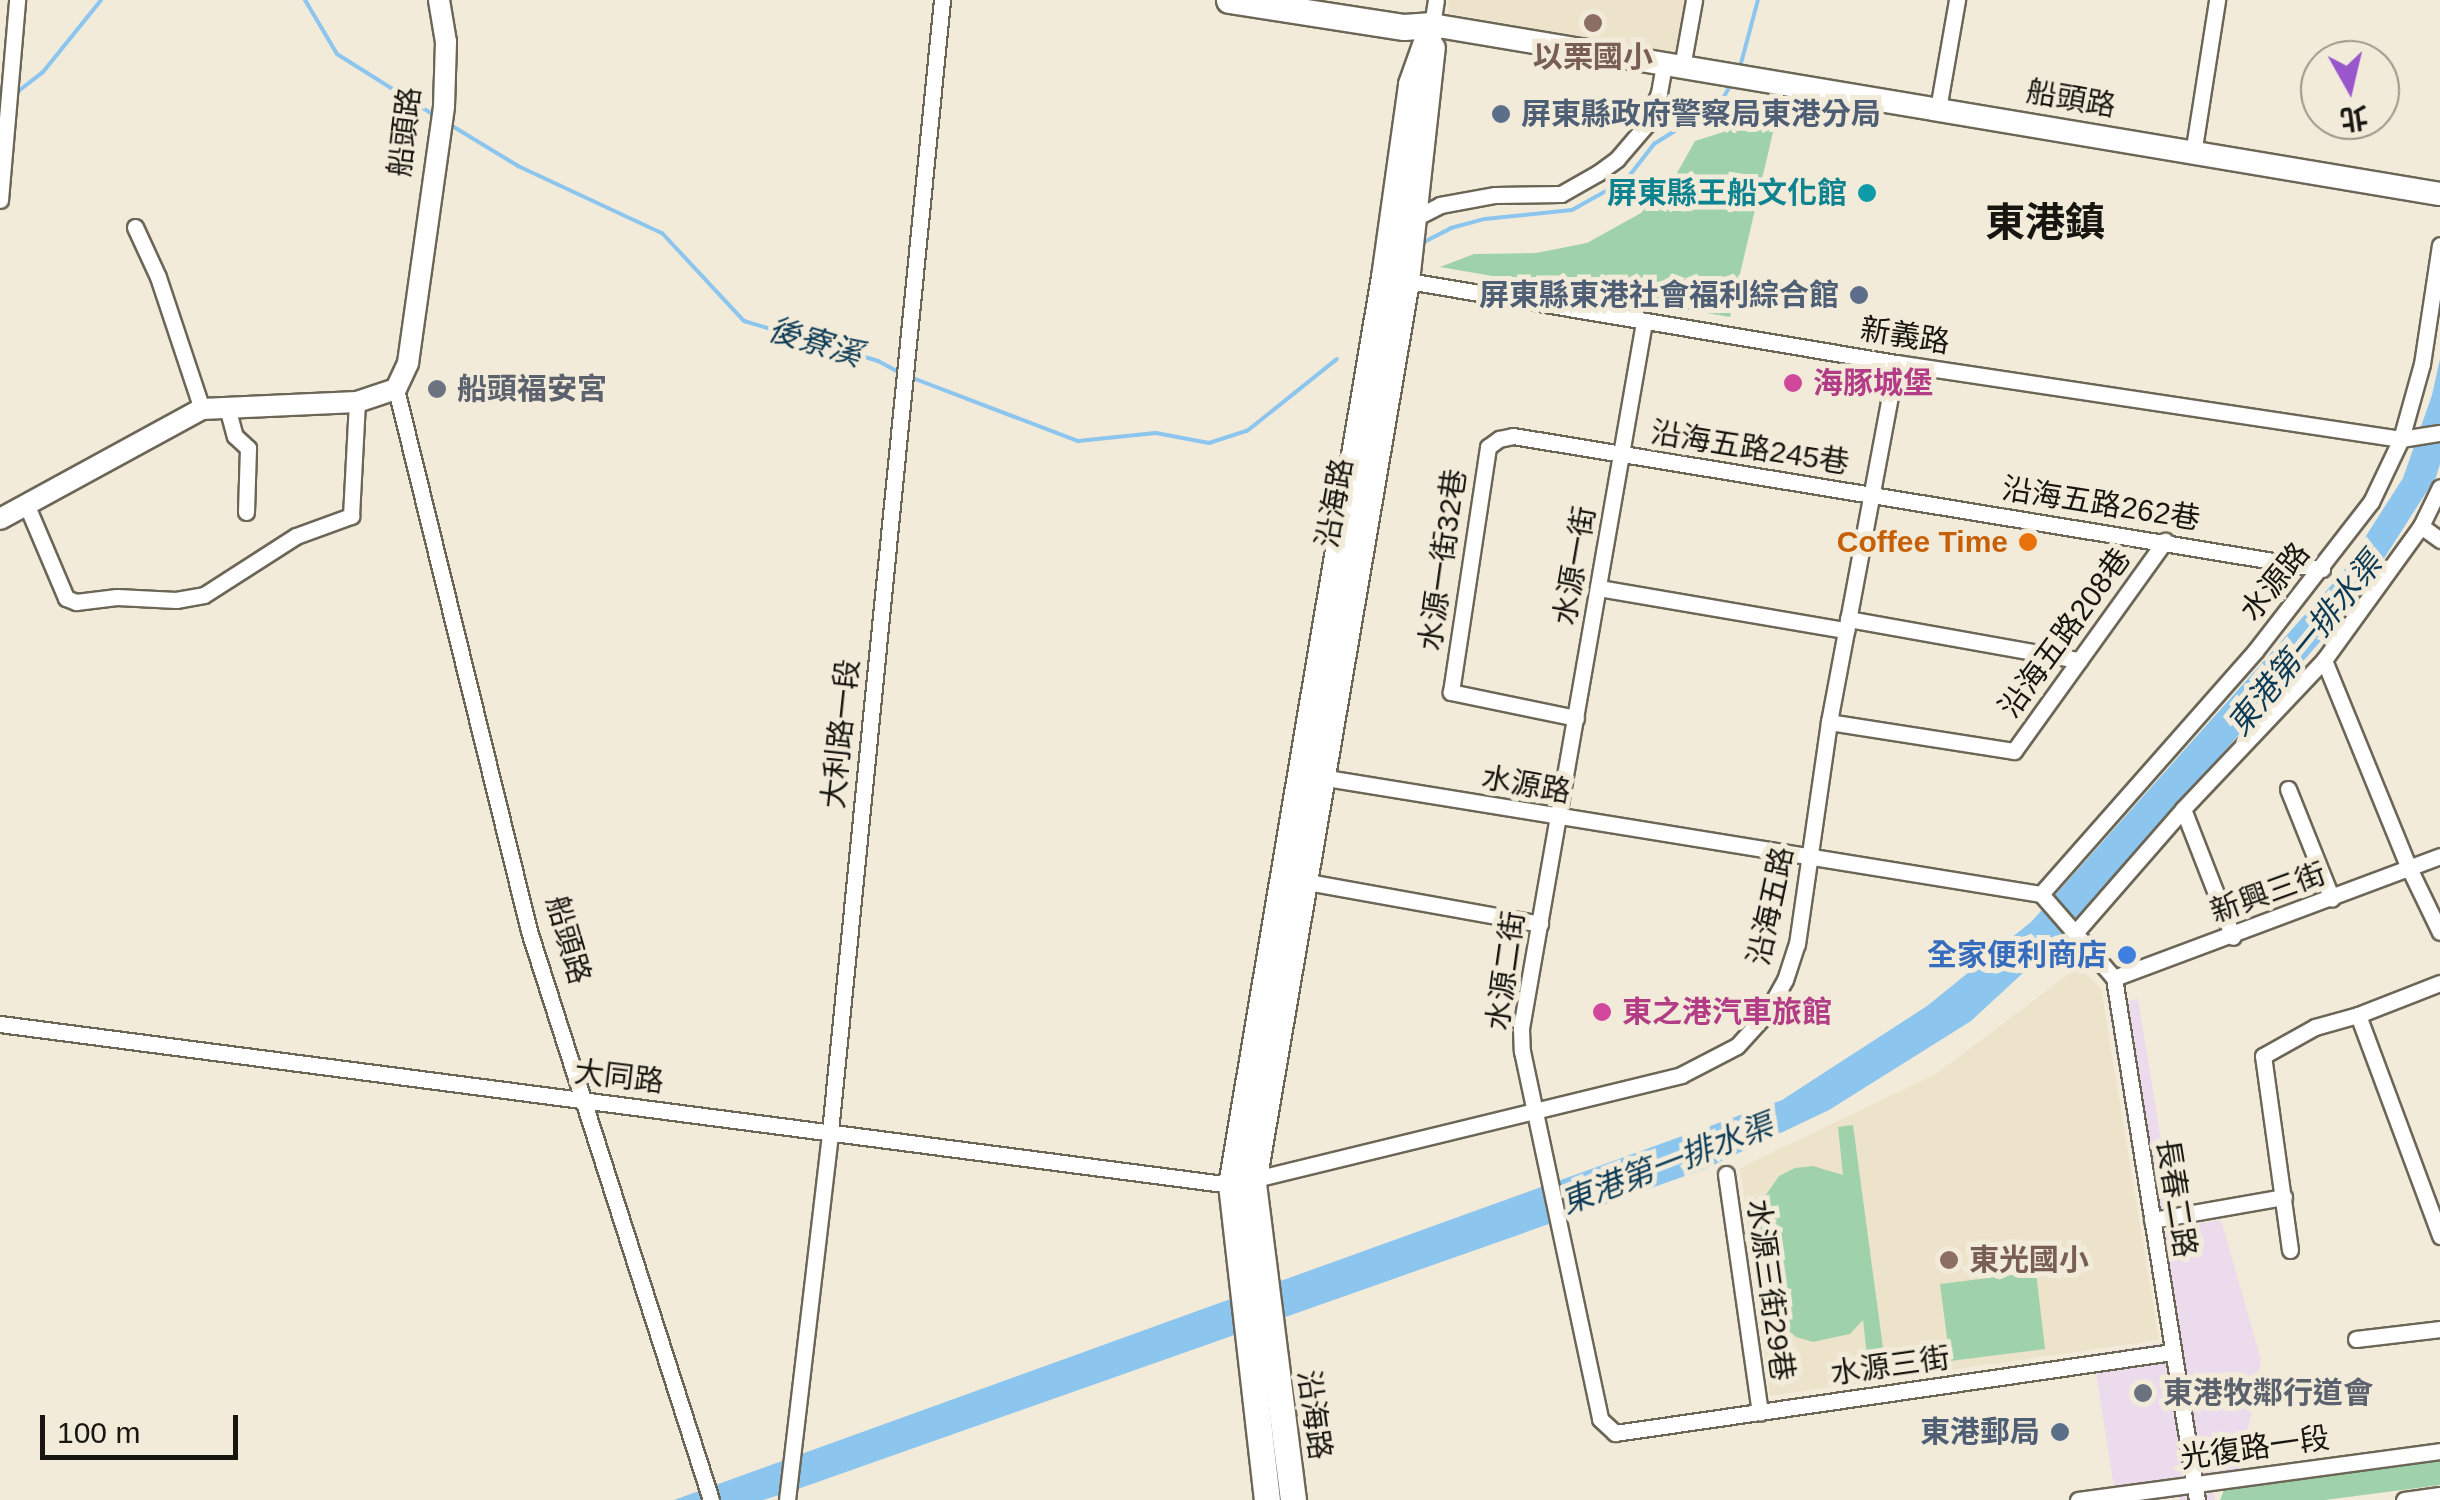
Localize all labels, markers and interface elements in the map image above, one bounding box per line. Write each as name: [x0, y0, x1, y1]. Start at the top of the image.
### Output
marker: 以栗國小: [1582, 12, 1604, 34]
place label: 以栗國小: [1533, 39, 1653, 75]
north arrow: [2300, 40, 2400, 140]
street label: 船頭路: [2024, 73, 2118, 125]
street label: 船頭路: [382, 85, 428, 179]
place label: 屏東縣政府警察局東港分局: [1521, 96, 1881, 132]
text: 北: [2338, 101, 2370, 136]
marker: 屏東縣政府警察局東港分局: [1490, 103, 1512, 125]
place label: 屏東縣王船文化館: [1607, 175, 1847, 211]
marker: 屏東縣王船文化館: [1856, 182, 1878, 204]
district label: 東港鎮: [1985, 198, 2105, 246]
place label: 屏東縣東港社會福利綜合館: [1479, 277, 1839, 313]
marker: 屏東縣東港社會福利綜合館: [1848, 284, 1870, 306]
water label: 後寮溪: [763, 310, 867, 374]
street label: 新義路: [1858, 311, 1952, 361]
place label: 海豚城堡: [1813, 365, 1933, 401]
place label: 船頭福安宮: [457, 371, 607, 407]
marker: 海豚城堡: [1782, 372, 1804, 394]
marker: 船頭福安宮: [426, 378, 448, 400]
street label: 沿海五路245巷: [1648, 415, 1852, 481]
street label: 沿海路: [1309, 456, 1361, 550]
street label: 水源一街32巷: [1412, 467, 1474, 653]
street label: 沿海五路262巷: [1999, 471, 2203, 537]
street label: 水源一街: [1547, 504, 1603, 628]
place label: Coffee Time: [1837, 524, 2008, 560]
marker: Coffee Time: [2017, 531, 2039, 553]
street label: 水源路: [2233, 536, 2317, 628]
street label: 沿海五路208巷: [1992, 541, 2138, 725]
water label: 東港第一排水渠: [2220, 545, 2390, 743]
street label: 大利路一段: [815, 658, 867, 810]
street label: 水源路: [1479, 759, 1573, 811]
street label: 沿海五路: [1741, 844, 1801, 968]
street label: 新興三街: [2205, 856, 2331, 930]
street label: 船頭路: [538, 892, 598, 988]
street label: 水源二街: [1480, 909, 1532, 1033]
place label: 全家便利商店: [1927, 937, 2107, 973]
marker: 全家便利商店: [2116, 944, 2138, 966]
place label: 東之港汽車旅館: [1622, 994, 1832, 1030]
marker: 東之港汽車旅館: [1591, 1001, 1613, 1023]
street label: 大同路: [572, 1054, 666, 1100]
water label: 東港第一排水渠: [1556, 1106, 1778, 1222]
street label: 長春二路: [2149, 1136, 2203, 1260]
street label: 水源三街29巷: [1739, 1197, 1801, 1383]
place label: 東光國小: [1969, 1242, 2089, 1278]
marker: 東光國小: [1938, 1249, 1960, 1271]
street label: 水源三街: [1828, 1340, 1952, 1392]
street label: 沿海路: [1290, 1368, 1338, 1462]
place label: 東港牧鄰行道會: [2163, 1375, 2373, 1411]
marker: 東港牧鄰行道會: [2132, 1382, 2154, 1404]
scale bar: [45, 1395, 242, 1457]
place label: 東港郵局: [1920, 1414, 2040, 1450]
text: 100 m: [57, 1416, 140, 1449]
street label: 光復路一段: [2178, 1420, 2332, 1476]
marker: 東港郵局: [2049, 1421, 2071, 1443]

